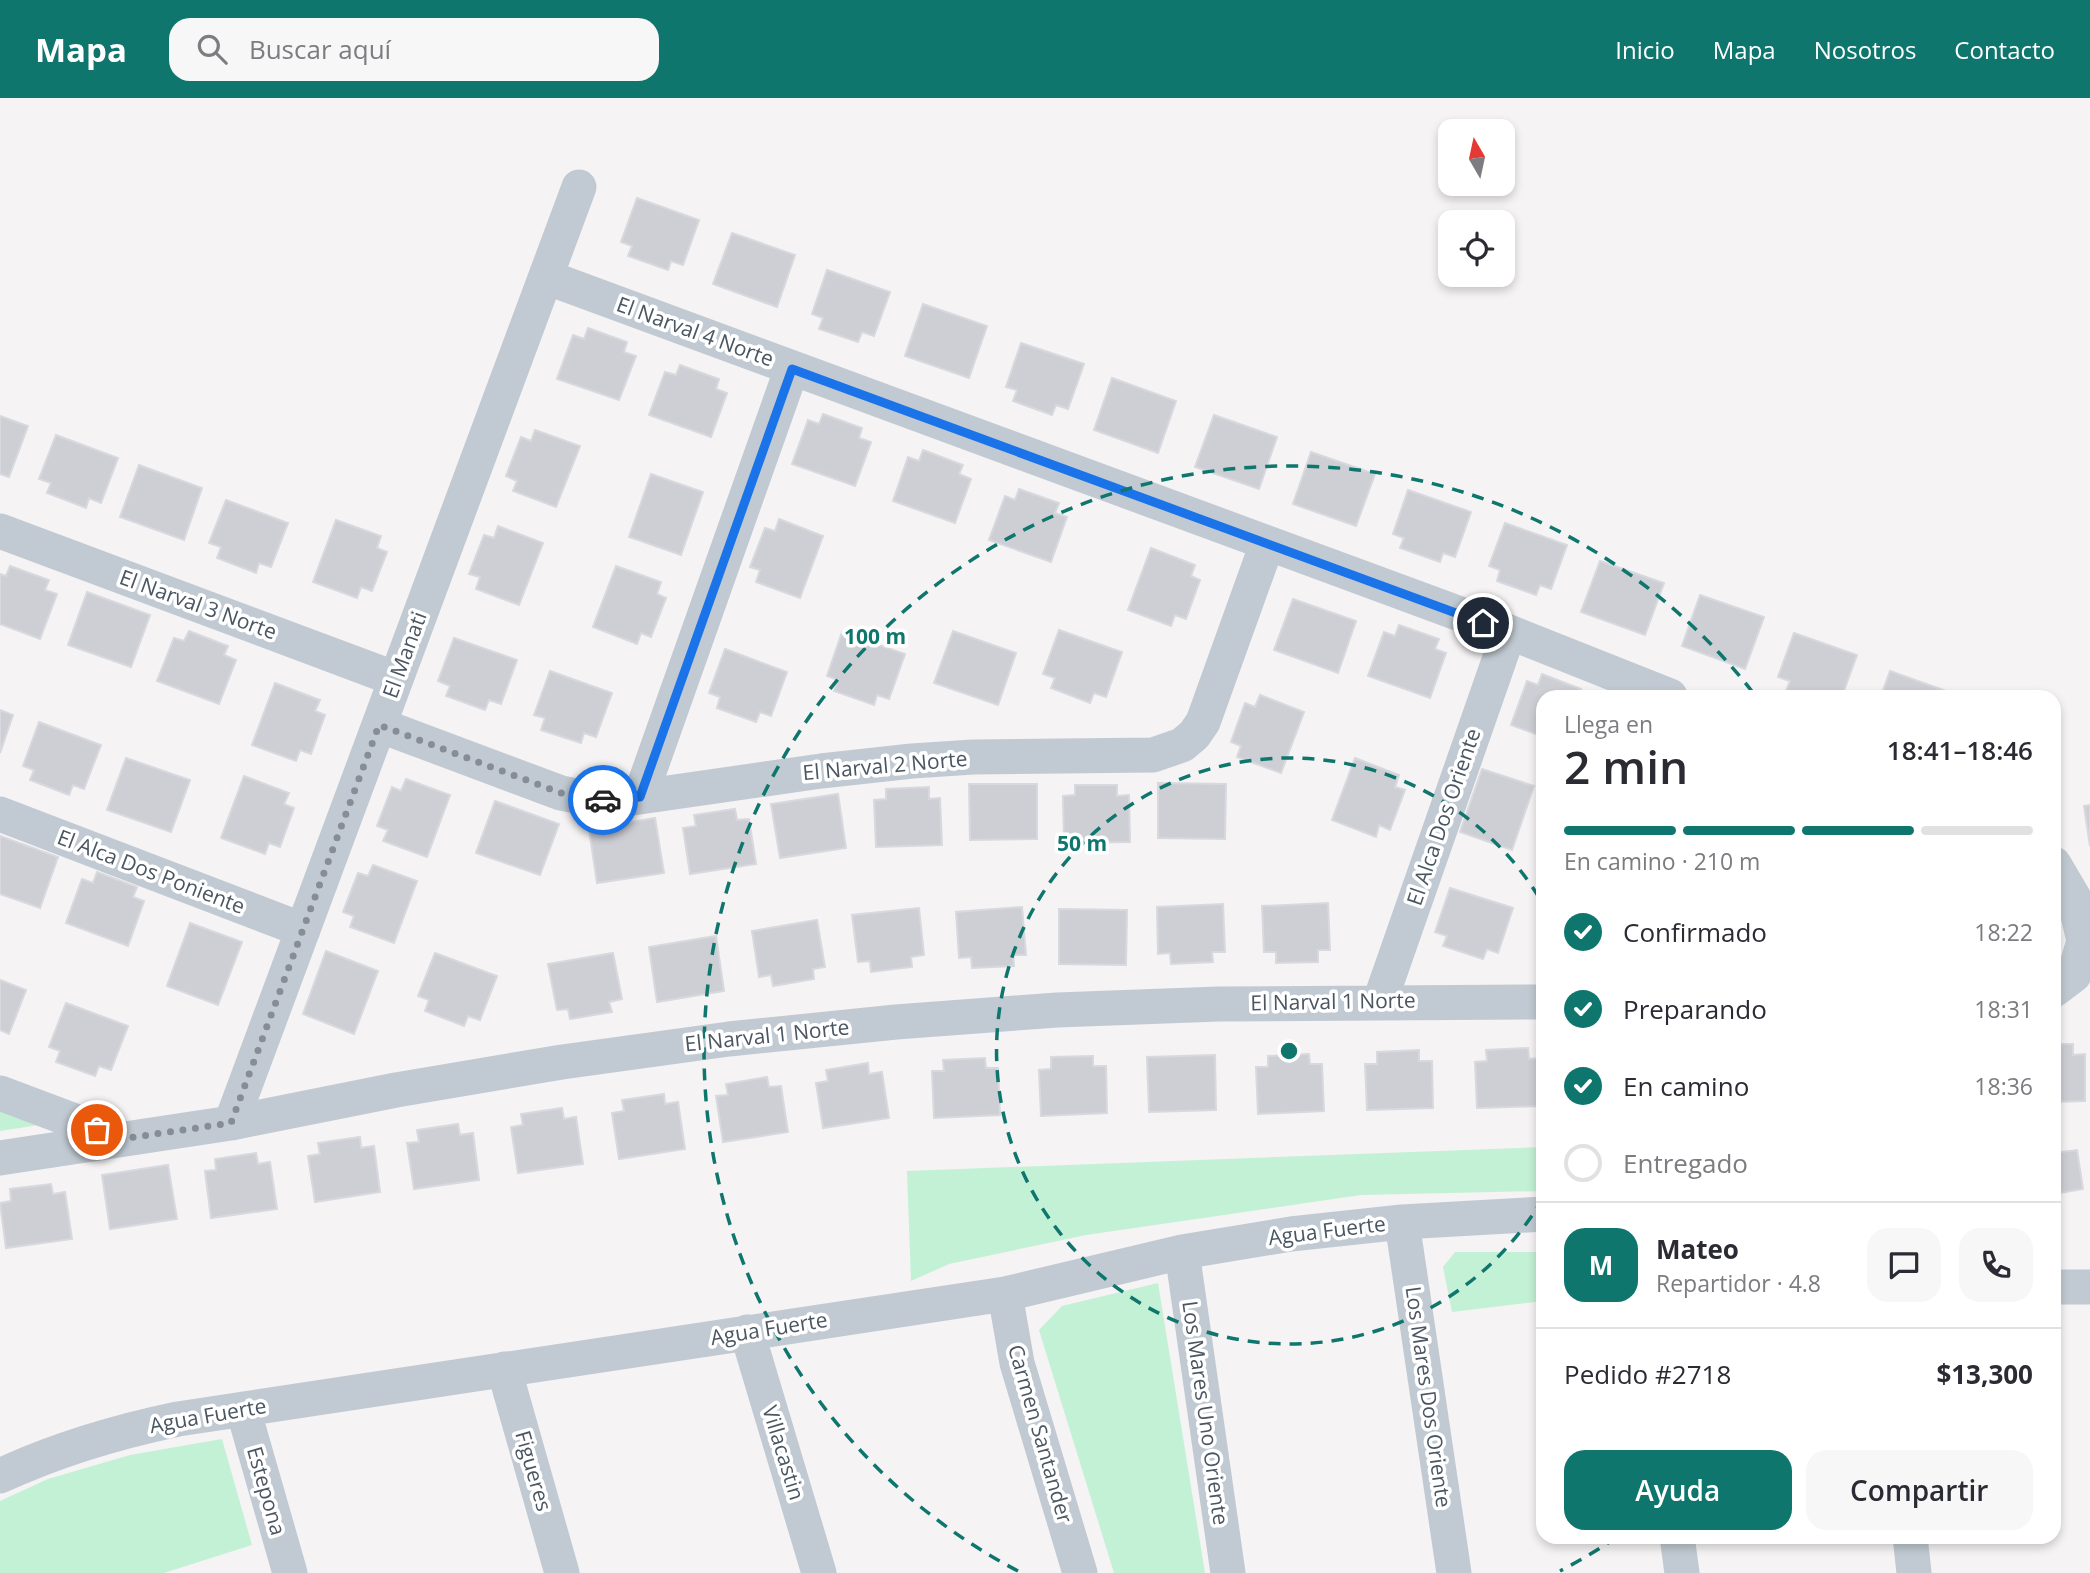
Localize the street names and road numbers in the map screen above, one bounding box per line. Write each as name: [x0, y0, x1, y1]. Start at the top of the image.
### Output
street label: El Narval 4 Norte: [613, 290, 778, 372]
street label: El Narval 3 Norte: [116, 563, 281, 645]
street label: El Manati: [375, 607, 433, 702]
street label: El Alca Dos Oriente: [1400, 724, 1487, 909]
street label: El Narval 2 Norte: [801, 744, 968, 786]
street label: El Alca Dos Poniente: [53, 822, 249, 920]
street label: El Narval 1 Norte: [1250, 986, 1416, 1016]
street label: El Narval 1 Norte: [683, 1012, 850, 1058]
street label: Agua Fuerte: [1267, 1209, 1387, 1251]
street label: Los Mares Dos Oriente: [1400, 1285, 1458, 1509]
street label: Los Mares Uno Oriente: [1176, 1299, 1236, 1527]
street label: Agua Fuerte: [708, 1305, 829, 1351]
street label: Carmen Santander: [1002, 1341, 1080, 1527]
street label: Agua Fuerte: [147, 1391, 268, 1439]
street label: Villacastin: [756, 1402, 812, 1503]
street label: Figueres: [509, 1427, 559, 1514]
street label: Estepona: [241, 1443, 293, 1538]

